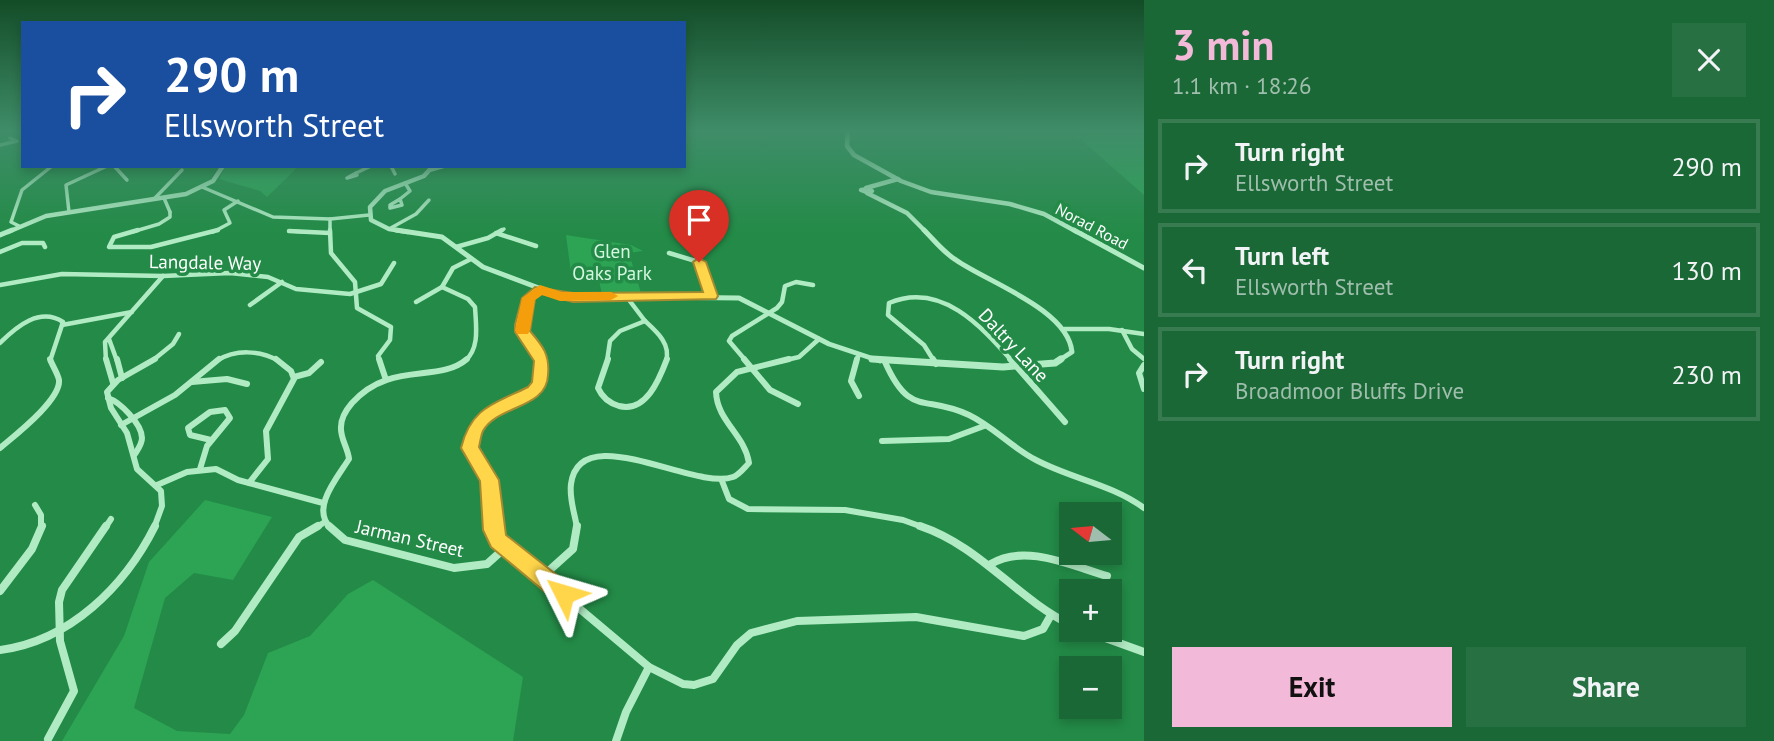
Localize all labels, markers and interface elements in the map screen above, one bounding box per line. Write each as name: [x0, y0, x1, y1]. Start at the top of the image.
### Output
text: 3 min: [1172, 17, 1274, 72]
button: close: [1672, 23, 1746, 97]
text: 290 m: [164, 42, 299, 106]
icon: right: [49, 49, 140, 140]
text: 1.1 km · 18:26: [1172, 71, 1311, 100]
text: Ellsworth Street: [164, 104, 384, 146]
text: Turn right: [1235, 135, 1344, 168]
icon: right: [1176, 147, 1214, 185]
text: 290 m: [1671, 150, 1742, 183]
text: Ellsworth Street: [1235, 168, 1393, 197]
pin: [669, 190, 729, 262]
street label: Norad Road: [1052, 199, 1132, 253]
icon: arrive: [680, 201, 718, 239]
park label: Glen Oaks Park: [572, 239, 652, 285]
text: Turn left: [1235, 239, 1329, 272]
street label: Langdale Way: [149, 249, 261, 275]
icon: left: [1176, 251, 1214, 289]
text: 130 m: [1671, 254, 1742, 287]
text: Ellsworth Street: [1235, 272, 1393, 301]
street label: Daltry Lane: [974, 303, 1054, 387]
text: Turn right: [1235, 343, 1344, 376]
icon: right: [1176, 355, 1214, 393]
text: 230 m: [1671, 358, 1742, 391]
text: Broadmoor Bluffs Drive: [1235, 376, 1464, 405]
north arrow: [1059, 502, 1122, 565]
map controls: [1059, 502, 1122, 719]
street label: Jarman Street: [353, 514, 467, 562]
position arrow: [527, 557, 601, 631]
button: +: [1059, 579, 1122, 642]
button: Exit: [1172, 647, 1452, 727]
button: Share: [1466, 647, 1746, 727]
button: −: [1059, 656, 1122, 719]

